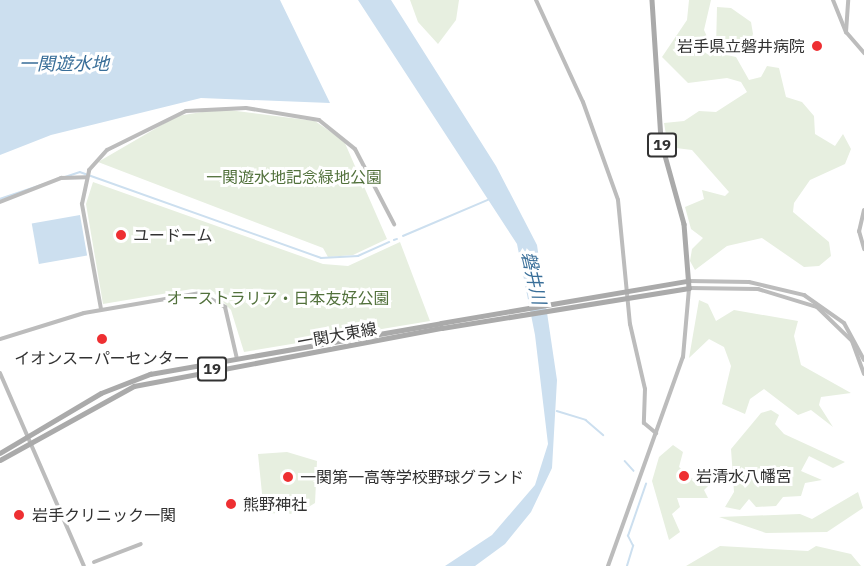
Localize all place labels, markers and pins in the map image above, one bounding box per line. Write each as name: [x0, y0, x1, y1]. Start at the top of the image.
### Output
place label: 岩手県立磐井病院: [677, 36, 805, 56]
marker: 岩手県立磐井病院: [810, 39, 824, 53]
place label: ユードーム: [133, 225, 213, 245]
marker: ユードーム: [114, 228, 128, 242]
marker: イオンスーパーセンター: [95, 332, 109, 346]
place label: イオンスーパーセンター: [14, 348, 190, 368]
place label: 岩清水八幡宮: [696, 466, 792, 486]
place label: 一関第一高等学校野球グランド: [300, 467, 524, 487]
marker: 岩清水八幡宮: [677, 469, 691, 483]
marker: 一関第一高等学校野球グランド: [281, 470, 295, 484]
place label: 熊野神社: [243, 494, 307, 514]
marker: 熊野神社: [224, 497, 238, 511]
place label: 岩手クリニック一関: [32, 505, 176, 525]
marker: 岩手クリニック一関: [10, 506, 28, 524]

